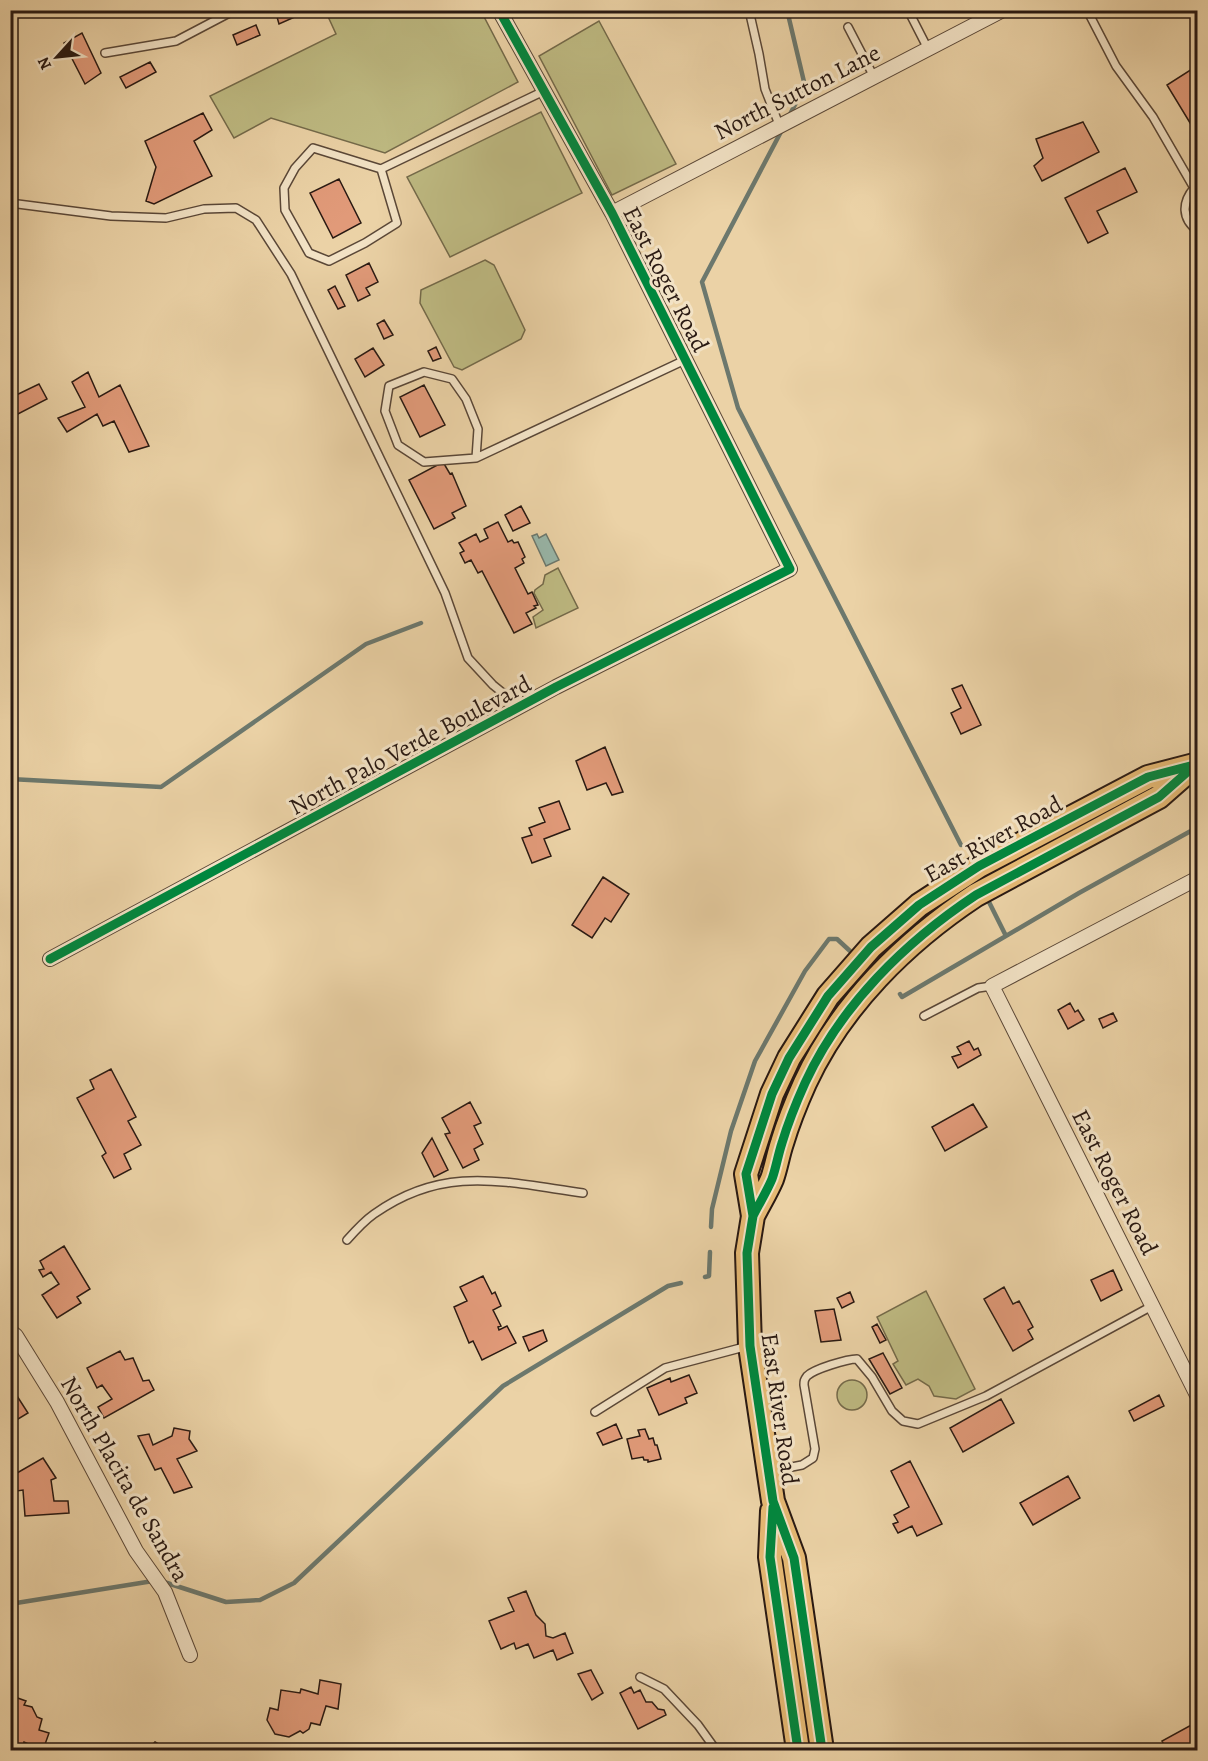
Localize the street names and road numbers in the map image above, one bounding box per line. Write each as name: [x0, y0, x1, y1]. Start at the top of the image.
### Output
street label: North Sutton Lane: [709, 36, 885, 148]
street label: East Roger Road: [615, 201, 717, 358]
street label: North Palo Verde Boulevard: [283, 667, 537, 822]
street label: East River Road: [918, 788, 1068, 890]
street label: East Roger Road: [1064, 1104, 1166, 1261]
street label: East River Road: [753, 1331, 807, 1487]
street label: North Placita de Sandra: [53, 1370, 197, 1588]

